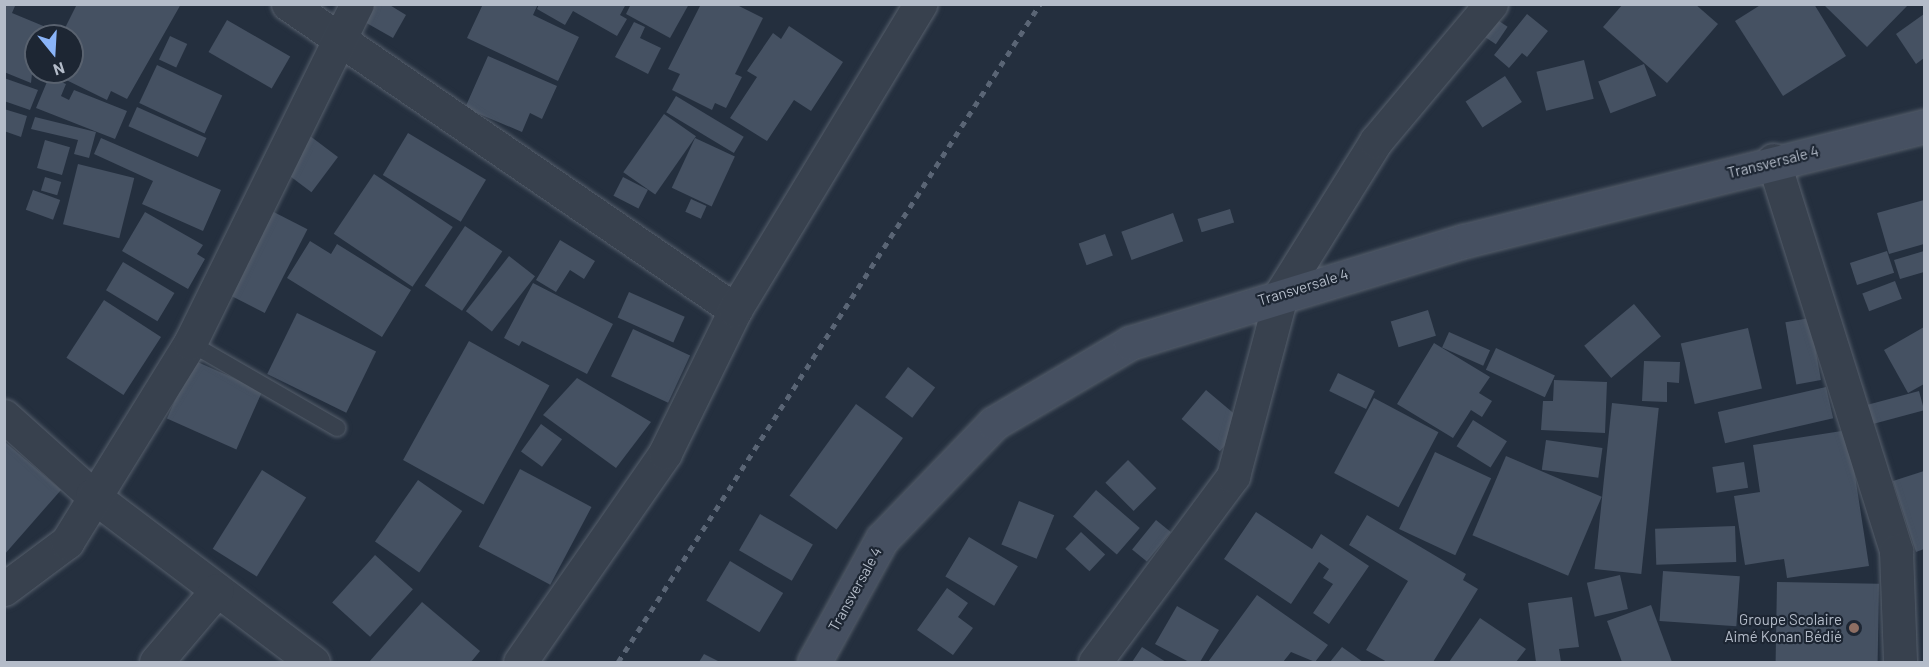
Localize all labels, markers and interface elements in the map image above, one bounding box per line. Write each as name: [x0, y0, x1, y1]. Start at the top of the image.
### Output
north arrow: [24, 24, 84, 84]
text: N: [51, 59, 67, 80]
street label: Transversale 4: [1725, 142, 1821, 182]
street label: Transversale 4: [1256, 265, 1350, 309]
street label: Transversale 4: [824, 544, 886, 634]
place label: Groupe Scolaire Aimé Konan Bédié: [1724, 610, 1842, 645]
marker: Groupe Scolaire Aimé Konan Bédié: [1847, 621, 1861, 635]

